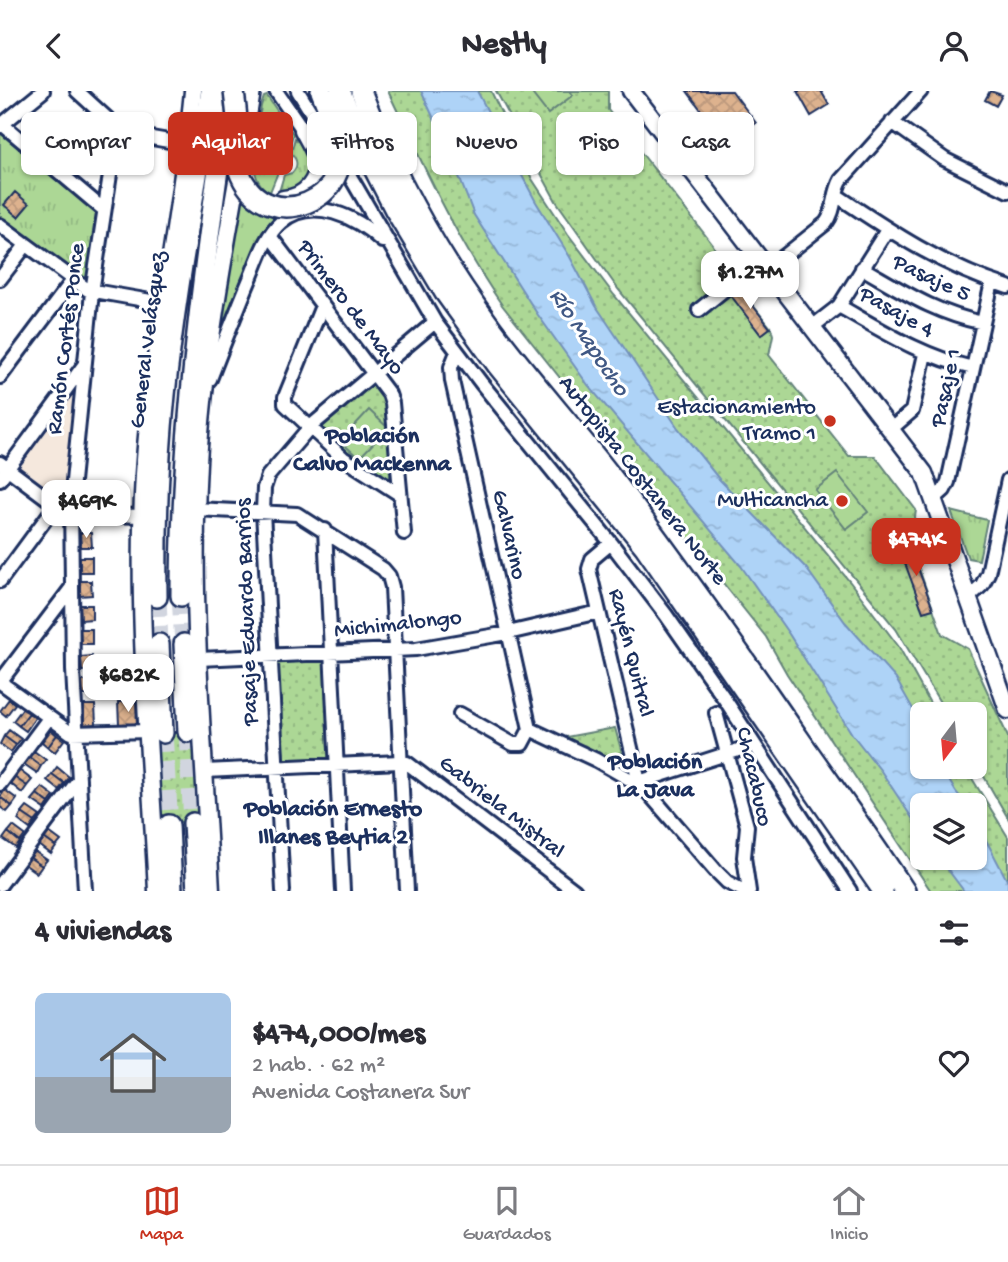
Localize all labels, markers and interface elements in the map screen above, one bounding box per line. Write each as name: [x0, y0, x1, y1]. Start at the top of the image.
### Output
icon: back: [35, 27, 73, 65]
text: Nestly: [461, 27, 547, 65]
icon: person: [935, 27, 973, 65]
chip: Comprar: [21, 112, 154, 175]
chip: Alquilar: [168, 112, 293, 175]
chip: Filtros: [307, 112, 417, 175]
chip: Nuevo: [431, 112, 542, 175]
chip: Piso: [556, 112, 644, 175]
chip: Casa: [658, 112, 754, 175]
street label: Primero de Mayo: [290, 234, 410, 381]
street label: Ramón Cortés Ponce: [42, 241, 92, 436]
street label: General Velásquez: [125, 249, 173, 430]
street label: Pasaje 5: [887, 249, 974, 309]
pin: $1.27M: [693, 251, 807, 311]
text: $1.27M: [717, 260, 783, 287]
street label: Pasaje 4: [853, 281, 938, 345]
water label: Río Mapocho: [541, 284, 635, 404]
street label: Pasaje 1: [925, 346, 969, 431]
street label: Autopista Costanera Norte: [552, 371, 733, 592]
place label: Estacionamiento Tramo 1: [657, 395, 816, 448]
marker: Estacionamiento Tramo 1: [822, 413, 838, 429]
district label: Población Calvo Mackenna: [293, 423, 453, 480]
pin: $469K: [37, 481, 135, 540]
street label: Galvarino: [485, 488, 531, 583]
place label: Multicancha: [717, 488, 829, 515]
text: $469K: [57, 489, 115, 516]
marker: Multicancha: [834, 493, 850, 509]
street label: Pasaje Eduardo Barrios: [231, 497, 265, 727]
pin: $474K: [867, 519, 965, 578]
text: $474K: [888, 527, 944, 554]
street label: Rayén Quitral: [601, 586, 659, 720]
street label: Michimalongo: [333, 605, 463, 645]
pin: $682K: [79, 655, 177, 714]
text: $682K: [99, 663, 157, 690]
north arrow: [910, 702, 987, 779]
map controls: [910, 702, 987, 870]
street label: Chacabuco: [729, 725, 778, 829]
district label: Población La Java: [606, 749, 703, 806]
street label: Gabriela Mistral: [433, 750, 569, 866]
button: layers: [910, 793, 987, 870]
district label: Población Ernesto Illanes Beytia 2: [242, 796, 423, 853]
icon: filters: [935, 914, 973, 952]
text: 4 viviendas: [35, 916, 171, 951]
text: $474,000/mes: [252, 1018, 425, 1053]
icon: home: [91, 1021, 175, 1105]
icon: heart: [935, 1044, 973, 1082]
text: 2 hab. · 62 m²: [252, 1053, 385, 1080]
text: Avenida Costanera Sur: [252, 1080, 469, 1107]
tab: Mapa: [140, 1182, 183, 1247]
tab: Guardados: [463, 1182, 551, 1247]
tab: Inicio: [830, 1182, 868, 1247]

